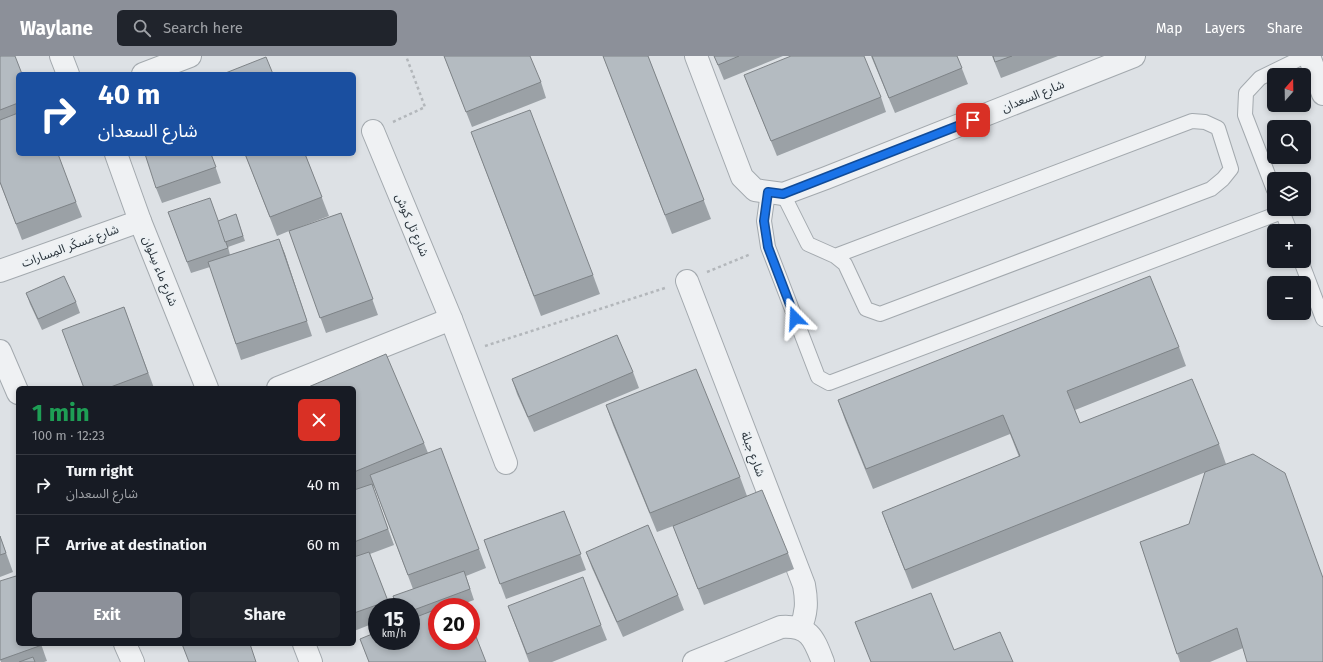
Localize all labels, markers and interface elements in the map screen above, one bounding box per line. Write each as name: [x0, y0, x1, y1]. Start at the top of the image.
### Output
search box: [117, 10, 397, 46]
text: Waylane: [20, 17, 93, 40]
icon: search: [131, 17, 153, 39]
text: Search here: [163, 19, 243, 37]
text: Map: [1156, 20, 1182, 37]
text: Layers: [1204, 20, 1245, 37]
text: Share: [1267, 20, 1303, 37]
north arrow: [1267, 68, 1311, 112]
map controls: [1267, 68, 1311, 320]
street label: شارع السعدان: [1000, 77, 1067, 117]
text: 40 m: [98, 78, 161, 111]
icon: right: [32, 88, 84, 140]
pin: [956, 103, 990, 137]
icon: arrive: [962, 109, 984, 131]
text: شارع السعدان: [98, 120, 198, 142]
button: search: [1267, 120, 1311, 164]
button: layers: [1267, 172, 1311, 216]
street label: شارع تل كوش: [391, 191, 432, 259]
street label: شارع مَسكَر المِسارات: [19, 222, 121, 272]
button: +: [1267, 224, 1311, 268]
street label: شارع ماء سِلوان: [138, 234, 180, 309]
button: −: [1267, 276, 1311, 320]
position arrow: [774, 297, 816, 339]
text: 1 min: [32, 399, 90, 427]
button: close: [298, 399, 340, 441]
text: 100 m · 12:23: [32, 428, 105, 443]
street label: شارع جبلة: [736, 429, 768, 479]
text: Turn right: [66, 462, 133, 480]
icon: right: [32, 474, 54, 496]
text: 40 m: [307, 476, 340, 494]
text: شارع السعدان: [66, 486, 138, 501]
icon: arrive: [32, 534, 54, 556]
text: Arrive at destination: [66, 536, 207, 554]
text: 60 m: [307, 536, 340, 554]
button: Exit: [32, 592, 182, 638]
button: Share: [190, 592, 340, 638]
speed limit sign: 20: [428, 598, 480, 650]
text: 15: [384, 607, 404, 631]
text: km/h: [382, 628, 406, 640]

